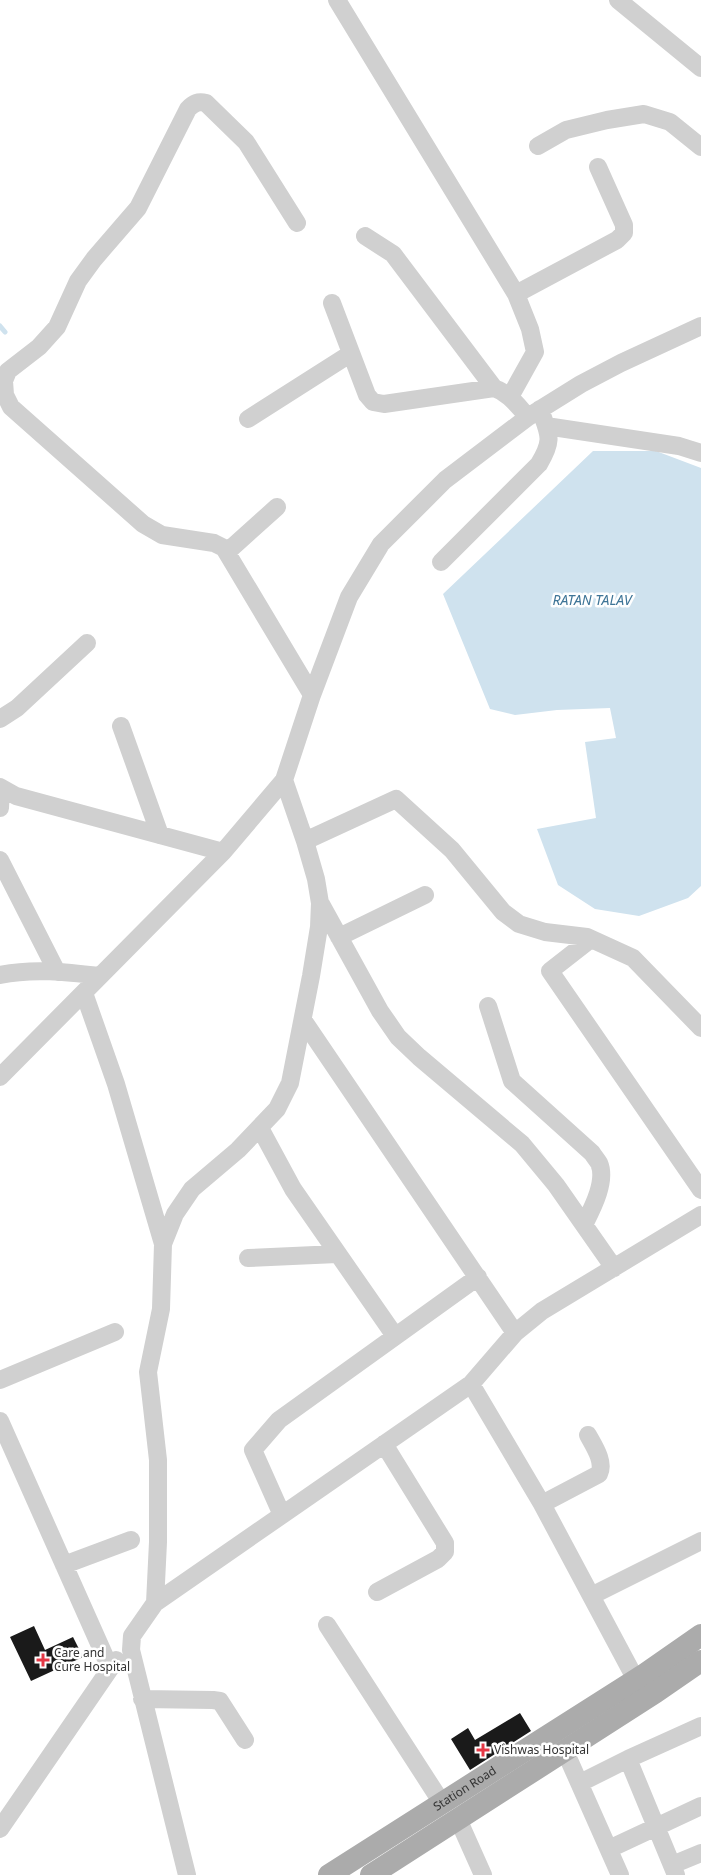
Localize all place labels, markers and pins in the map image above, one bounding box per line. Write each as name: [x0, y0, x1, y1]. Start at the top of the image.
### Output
place label: Care and Cure Hospital: [54, 1644, 130, 1675]
marker: Care and Cure Hospital: [36, 1653, 50, 1667]
place label: Vishwas Hospital: [494, 1741, 589, 1758]
marker: Vishwas Hospital: [476, 1743, 490, 1757]

